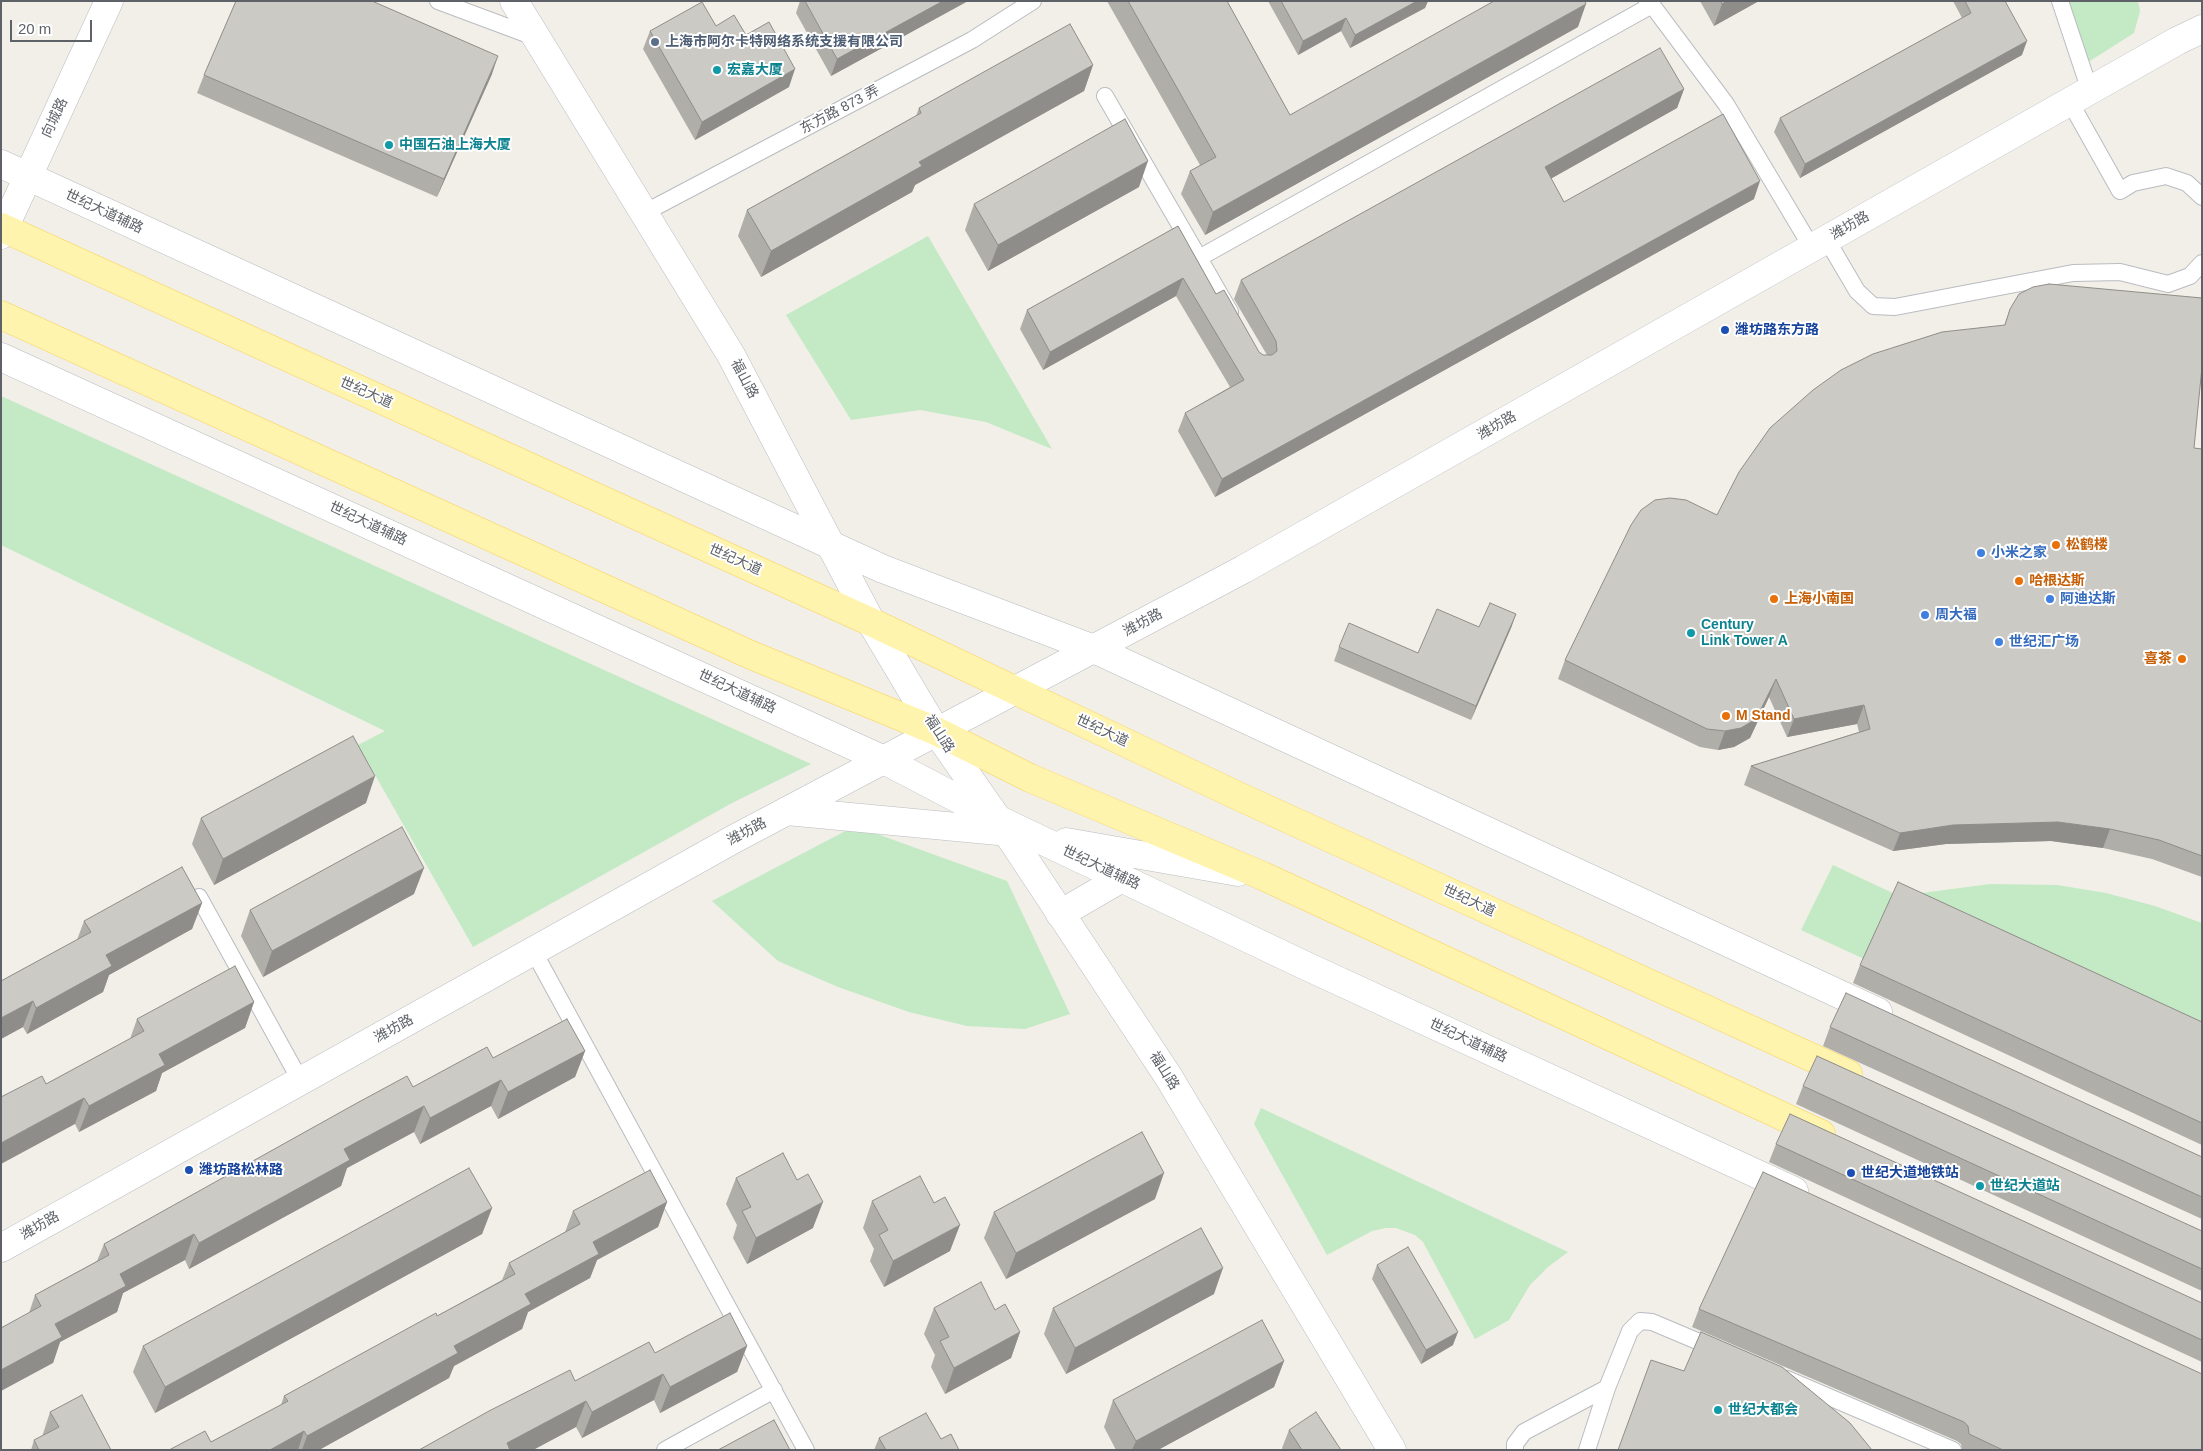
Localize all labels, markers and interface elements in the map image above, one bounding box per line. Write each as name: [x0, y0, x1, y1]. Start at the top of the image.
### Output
scale bar: [12, 10, 95, 42]
text: 20 m: [18, 20, 51, 37]
place label: 上海市阿尔卡特网络系统支援有限公司: [665, 34, 903, 50]
marker: 上海市阿尔卡特网络系统支援有限公司: [649, 36, 661, 48]
place label: 宏嘉大厦: [727, 62, 783, 78]
marker: 宏嘉大厦: [711, 64, 723, 76]
street label: 东方路 873 弄: [798, 82, 882, 138]
street label: 向城路: [39, 95, 71, 141]
place label: 中国石油上海大厦: [399, 137, 511, 153]
marker: 中国石油上海大厦: [383, 139, 395, 151]
street label: 世纪大道辅路: [62, 187, 146, 237]
street label: 潍坊路: [1828, 208, 1872, 244]
place label: 潍坊路东方路: [1735, 322, 1819, 338]
marker: 潍坊路东方路: [1719, 324, 1731, 336]
street label: 福山路: [727, 357, 761, 401]
street label: 世纪大道: [337, 374, 395, 412]
street label: 潍坊路: [1475, 408, 1519, 444]
street label: 世纪大道辅路: [326, 499, 410, 549]
place label: 松鹤楼: [2066, 537, 2108, 553]
marker: 松鹤楼: [2050, 539, 2062, 551]
street label: 世纪大道: [706, 541, 764, 579]
place label: 小米之家: [1991, 545, 2047, 561]
marker: 小米之家: [1975, 547, 1987, 559]
place label: 哈根达斯: [2029, 573, 2085, 589]
marker: 哈根达斯: [2013, 575, 2025, 587]
place label: 上海小南国: [1784, 591, 1854, 607]
place label: 阿迪达斯: [2060, 591, 2116, 607]
marker: 上海小南国: [1768, 593, 1780, 605]
marker: 阿迪达斯: [2044, 593, 2056, 605]
street label: 潍坊路: [1121, 606, 1165, 640]
place label: 周大福: [1935, 607, 1977, 623]
marker: 周大福: [1919, 609, 1931, 621]
place label: Century Link Tower A: [1701, 617, 1788, 650]
marker: Century Link Tower A: [1685, 627, 1697, 639]
place label: 世纪汇广场: [2009, 634, 2079, 650]
marker: 世纪汇广场: [1993, 636, 2005, 648]
place label: 喜茶: [2144, 651, 2172, 667]
marker: 喜茶: [2176, 653, 2188, 665]
street label: 世纪大道辅路: [695, 667, 779, 717]
place label: M Stand: [1736, 708, 1790, 724]
marker: M Stand: [1720, 710, 1732, 722]
street label: 福山路: [921, 712, 957, 756]
street label: 世纪大道: [1073, 712, 1131, 750]
street label: 潍坊路: [725, 815, 769, 849]
street label: 世纪大道辅路: [1059, 843, 1143, 893]
street label: 世纪大道: [1440, 882, 1498, 920]
street label: 潍坊路: [372, 1011, 416, 1047]
street label: 世纪大道辅路: [1426, 1016, 1510, 1066]
street label: 福山路: [1146, 1049, 1182, 1093]
place label: 潍坊路松林路: [199, 1162, 283, 1178]
marker: 潍坊路松林路: [183, 1164, 195, 1176]
place label: 世纪大道地铁站: [1861, 1165, 1959, 1181]
marker: 世纪大道地铁站: [1845, 1167, 1857, 1179]
place label: 世纪大道站: [1990, 1178, 2060, 1194]
marker: 世纪大道站: [1974, 1180, 1986, 1192]
street label: 潍坊路: [18, 1208, 62, 1244]
place label: 世纪大都会: [1728, 1402, 1798, 1418]
marker: 世纪大都会: [1712, 1404, 1724, 1416]

